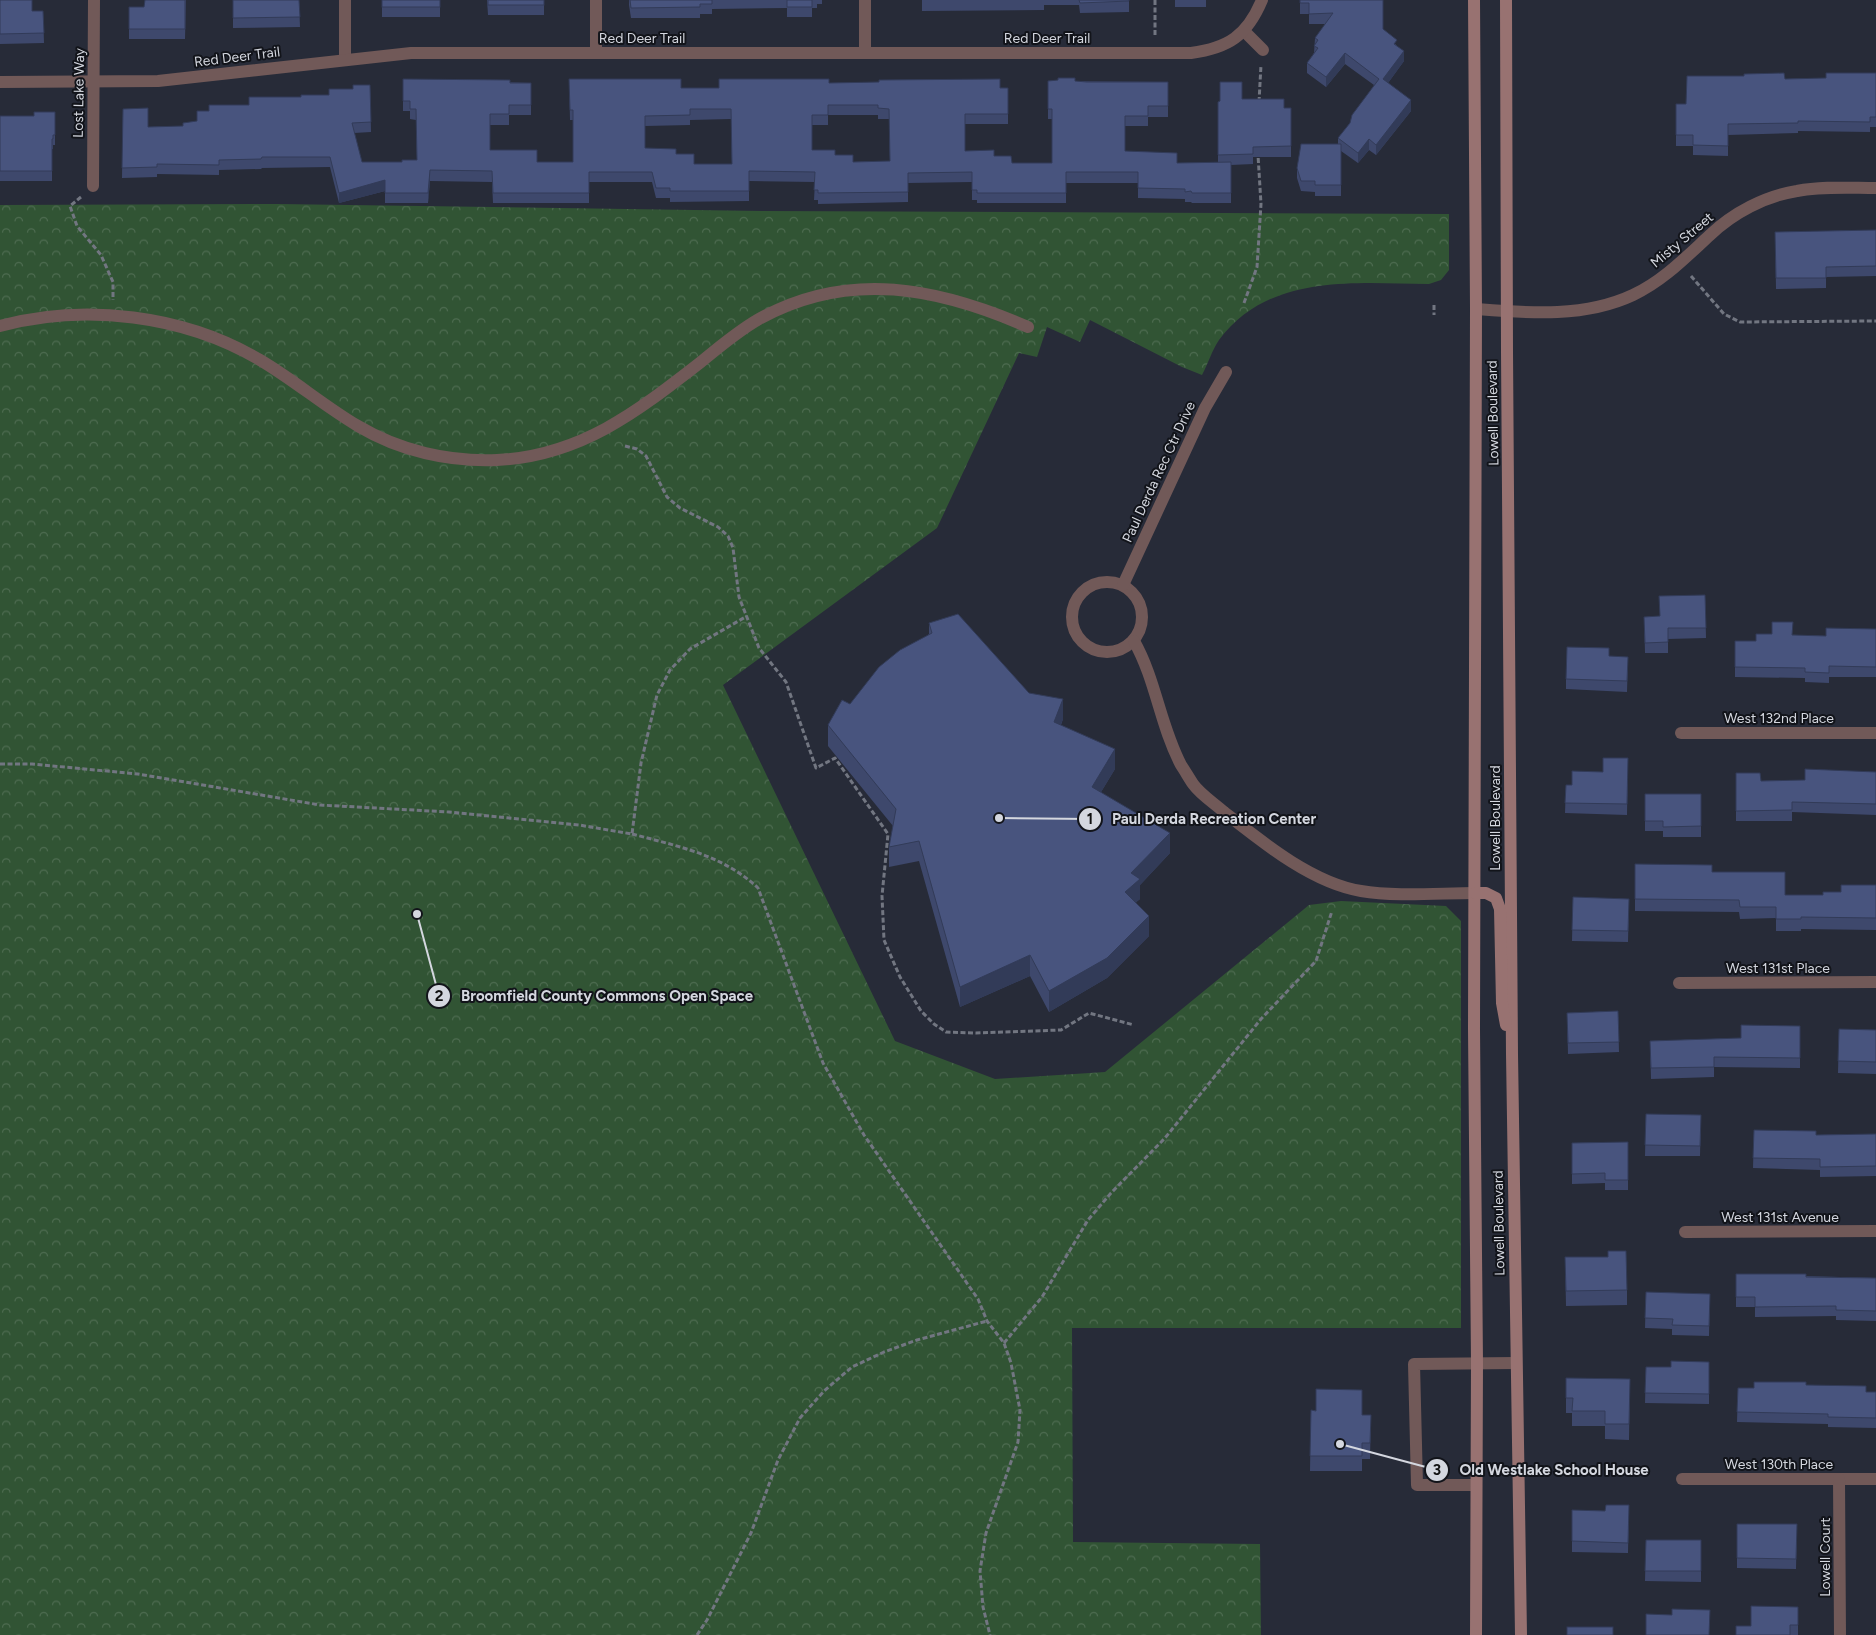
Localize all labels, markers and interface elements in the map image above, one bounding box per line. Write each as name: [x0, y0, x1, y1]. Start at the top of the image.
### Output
street label: Red Deer Trail: [599, 30, 685, 47]
street label: Red Deer Trail: [1004, 30, 1090, 47]
street label: Red Deer Trail: [193, 43, 281, 71]
street label: Lost Lake Way: [70, 47, 88, 138]
street label: Misty Street: [1647, 209, 1717, 271]
street label: Lowell Boulevard: [1484, 360, 1502, 466]
street label: Paul Derda Rec Ctr Drive: [1119, 398, 1199, 545]
street label: West 132nd Place: [1724, 710, 1834, 727]
street label: Lowell Boulevard: [1487, 765, 1504, 871]
callout: Paul Derda Recreation Center: [1077, 804, 1326, 834]
text: 1: [1087, 810, 1093, 828]
text: Paul Derda Recreation Center: [1112, 810, 1316, 828]
street label: West 131st Place: [1726, 960, 1830, 977]
callout: Broomfield County Commons Open Space: [426, 981, 763, 1011]
text: 2: [435, 987, 444, 1005]
text: Broomfield County Commons Open Space: [461, 987, 754, 1005]
street label: Lowell Boulevard: [1490, 1170, 1508, 1276]
street label: West 131st Avenue: [1721, 1209, 1839, 1226]
callout: Old Westlake School House: [1424, 1455, 1659, 1485]
street label: West 130th Place: [1725, 1456, 1833, 1473]
text: 3: [1433, 1461, 1441, 1479]
text: Old Westlake School House: [1459, 1461, 1649, 1479]
street label: Lowell Court: [1817, 1517, 1834, 1597]

